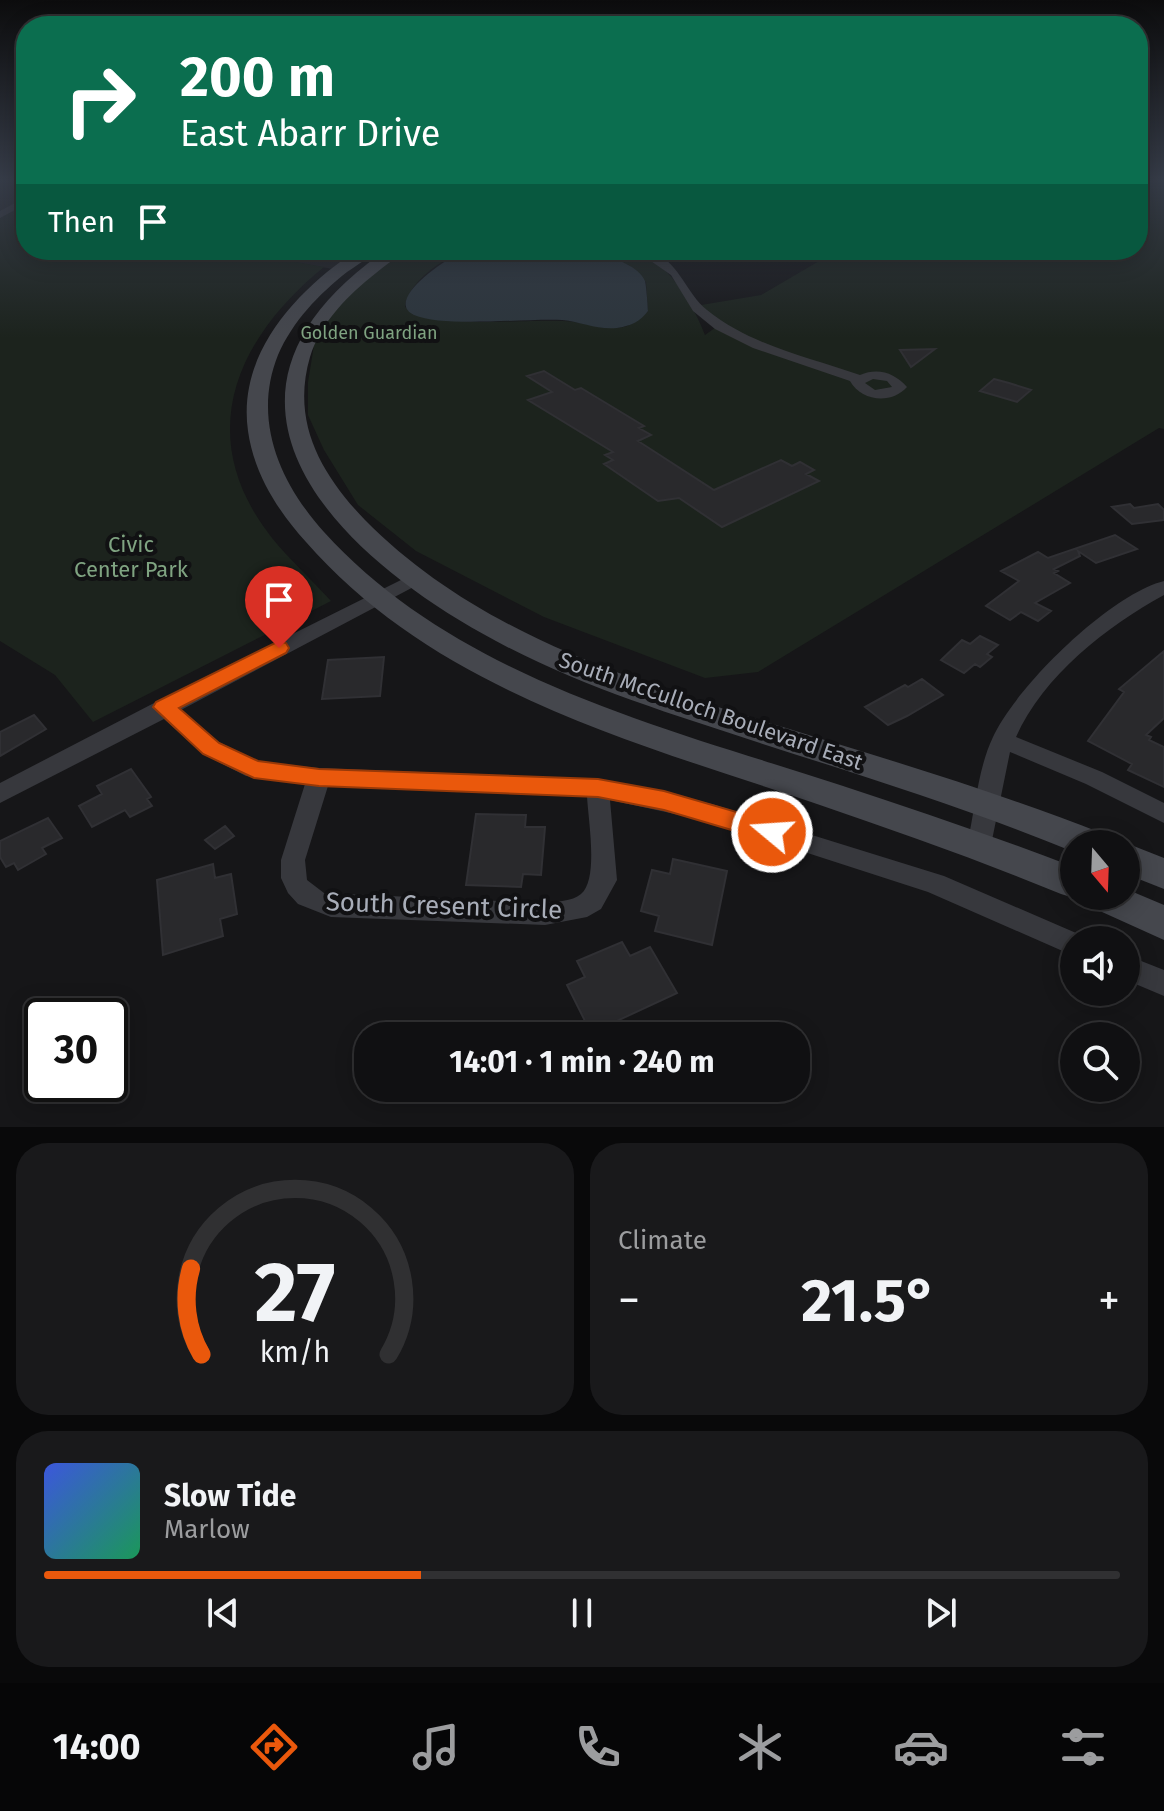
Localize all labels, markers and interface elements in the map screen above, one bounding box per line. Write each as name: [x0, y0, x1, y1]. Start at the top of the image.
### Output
text: 200 m: [180, 44, 335, 111]
icon: right: [48, 48, 152, 152]
text: East Abarr Drive: [180, 112, 440, 156]
icon: arrive: [131, 200, 175, 244]
text: Then: [48, 204, 115, 240]
park label: Golden Guardian: [300, 322, 438, 344]
park label: Civic Center Park: [74, 531, 189, 583]
pin: [245, 566, 313, 648]
icon: arrive: [257, 578, 301, 622]
street label: South McCulloch Boulevard East: [556, 646, 867, 776]
position arrow: [730, 790, 814, 874]
north arrow: [1060, 830, 1140, 910]
map controls: [1060, 830, 1140, 1102]
street label: South Cresent Circle: [325, 886, 563, 926]
button: sound: [1060, 926, 1140, 1006]
speed limit sign: 30: [24, 998, 128, 1102]
button: search: [1060, 1022, 1140, 1102]
text: 14:01 · 1 min · 240 m: [449, 1044, 715, 1080]
text: Climate: [618, 1225, 707, 1256]
text: 27: [254, 1243, 336, 1343]
text: 21.5°: [801, 1265, 937, 1337]
text: −: [618, 1274, 640, 1327]
text: +: [1098, 1274, 1120, 1327]
text: km/h: [260, 1335, 330, 1370]
text: Slow Tide: [164, 1478, 296, 1514]
text: Marlow: [164, 1514, 250, 1545]
icon: previous: [201, 1591, 245, 1635]
icon: pause: [560, 1591, 604, 1635]
icon: next: [919, 1591, 963, 1635]
icon: directions: [246, 1719, 302, 1775]
icon: music: [408, 1719, 464, 1775]
icon: phone: [570, 1719, 626, 1775]
icon: climate: [732, 1719, 788, 1775]
icon: car: [893, 1719, 949, 1775]
icon: filters: [1055, 1719, 1111, 1775]
text: 14:00: [53, 1725, 141, 1769]

